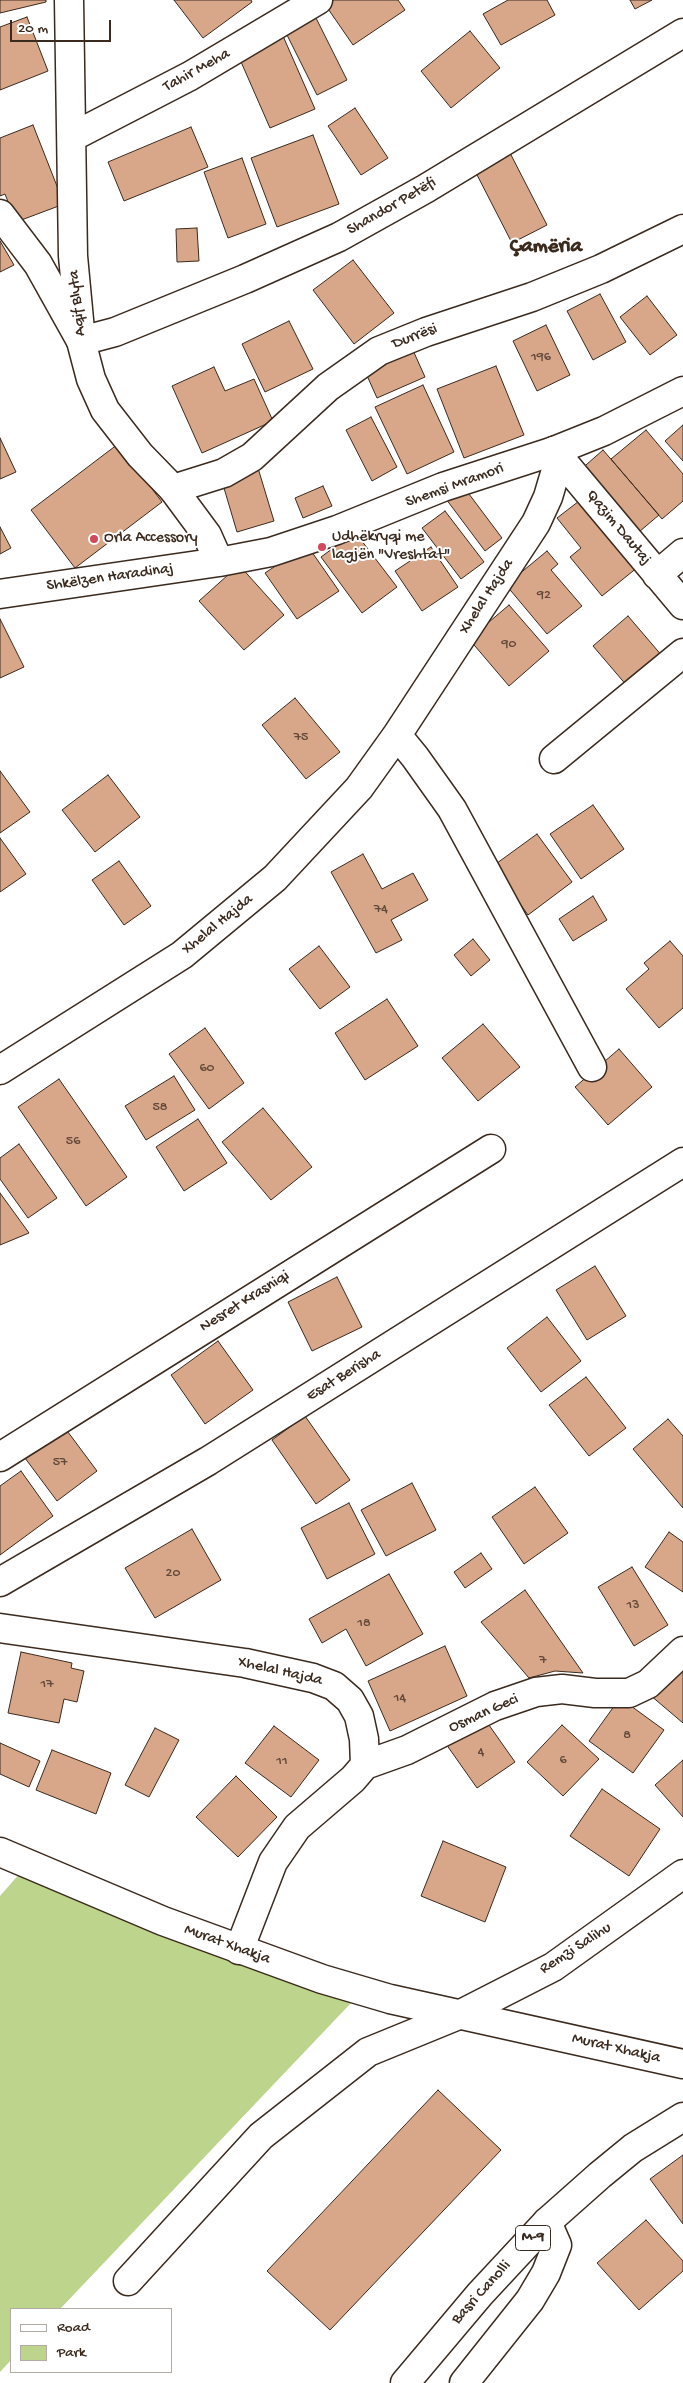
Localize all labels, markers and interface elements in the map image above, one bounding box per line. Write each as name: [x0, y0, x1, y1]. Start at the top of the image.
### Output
scale bar: [12, 10, 114, 42]
text: 20 m: [18, 20, 48, 38]
street label: Tahir Meha: [160, 45, 234, 97]
street label: Shandor Petëfi: [344, 174, 440, 240]
district label: Çamëria: [510, 235, 582, 261]
street label: Aqif Blyta: [65, 269, 91, 337]
street label: Durrësi: [390, 320, 440, 354]
house number: 196: [531, 350, 551, 366]
street label: Shemsi Mramori: [403, 459, 507, 513]
street label: Qazim Dautaj: [581, 487, 655, 569]
place label: Udhëkryqi me lagjën "Vreshtat": [332, 528, 450, 566]
place label: Orla Accessory: [104, 529, 198, 549]
marker: Orla Accessory: [88, 533, 100, 545]
marker: Udhëkryqi me lagjën "Vreshtat": [316, 541, 328, 553]
street label: Xhelal Hajda: [456, 556, 518, 638]
street label: Shkëlzen Haradinaj: [45, 560, 175, 596]
house number: 92: [537, 588, 551, 604]
house number: 90: [502, 637, 516, 653]
house number: 75: [294, 730, 308, 746]
street label: Xhelal Hajda: [179, 890, 257, 960]
house number: 74: [374, 902, 388, 918]
house number: 60: [199, 1061, 215, 1077]
house number: 58: [152, 1100, 168, 1116]
house number: 56: [66, 1134, 80, 1150]
street label: Nesret Krasniqi: [197, 1267, 293, 1337]
street label: Esat Berisha: [303, 1346, 385, 1406]
house number: 57: [53, 1455, 67, 1471]
house number: 20: [166, 1566, 180, 1582]
house number: 13: [627, 1598, 639, 1614]
house number: 18: [357, 1616, 371, 1632]
street label: Xhelal Hajda: [236, 1653, 324, 1691]
house number: 7: [539, 1653, 547, 1669]
house number: 17: [41, 1677, 53, 1693]
street label: Osman Geci: [446, 1690, 522, 1738]
house number: 14: [394, 1691, 406, 1707]
house number: 8: [623, 1728, 631, 1744]
house number: 4: [478, 1745, 484, 1761]
house number: 6: [559, 1753, 567, 1769]
house number: 11: [276, 1754, 288, 1770]
street label: Remzi Salihu: [537, 1919, 615, 1979]
street label: Murat Xhakja: [181, 1921, 273, 1969]
street label: Murat Xhakja: [570, 2030, 662, 2068]
road number: M-9: [516, 2226, 550, 2250]
street label: Basri Canolli: [448, 2257, 516, 2329]
legend: [10, 2308, 172, 2373]
text: Road: [57, 2319, 90, 2337]
text: Park: [57, 2344, 86, 2362]

